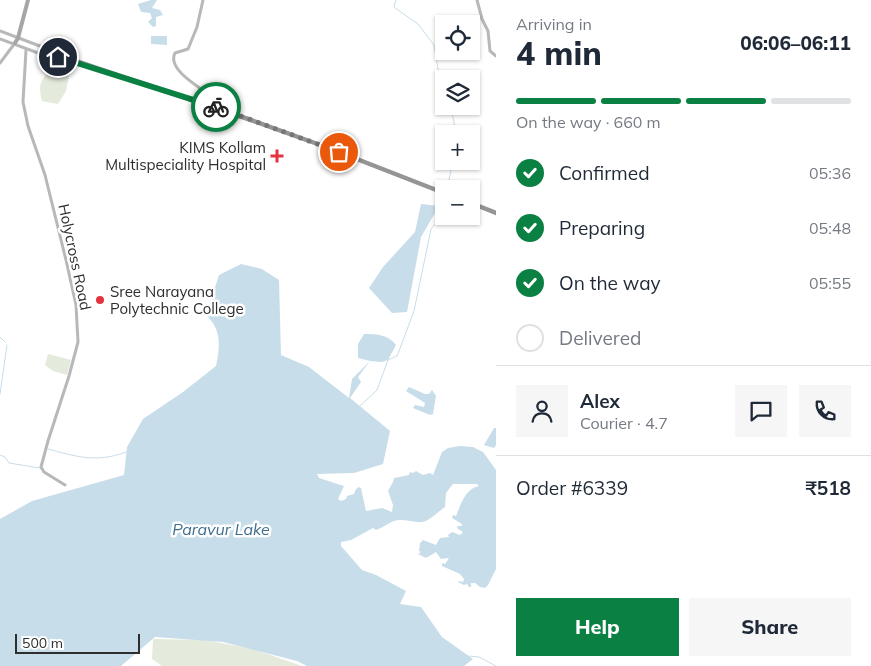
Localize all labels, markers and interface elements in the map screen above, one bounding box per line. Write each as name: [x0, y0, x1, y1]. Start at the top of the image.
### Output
text: Arriving in: [516, 14, 592, 34]
map controls: [435, 15, 480, 225]
button: locate: [435, 15, 480, 60]
text: 06:06–06:11: [740, 31, 851, 55]
text: 4 min: [516, 33, 602, 73]
pin: [37, 36, 79, 78]
icon: home: [44, 43, 72, 71]
button: layers: [435, 70, 480, 115]
courier: [191, 82, 241, 132]
icon: bike: [202, 93, 230, 121]
text: On the way · 660 m: [516, 112, 661, 132]
button: +: [435, 125, 480, 170]
pin: [318, 131, 360, 173]
place label: KIMS Kollam Multispeciality Hospital: [105, 138, 266, 174]
icon: bag: [325, 138, 353, 166]
marker: KIMS Kollam Multispeciality Hospital: [270, 149, 284, 163]
icon: check: [516, 159, 544, 187]
text: Confirmed: [559, 161, 650, 185]
text: 05:36: [809, 163, 851, 183]
button: −: [435, 180, 480, 225]
street label: Holycross Road: [54, 202, 96, 312]
icon: check: [516, 214, 544, 242]
text: Preparing: [559, 216, 645, 240]
text: 05:48: [809, 218, 851, 238]
icon: check: [516, 269, 544, 297]
text: On the way: [559, 271, 661, 295]
text: 05:55: [809, 273, 851, 293]
place label: Sree Narayana Polytechnic College: [110, 282, 244, 318]
marker: Sree Narayana Polytechnic College: [94, 294, 106, 306]
text: Delivered: [559, 326, 641, 350]
button: person: [516, 385, 568, 437]
button: chat: [735, 385, 787, 437]
button: phone: [799, 385, 851, 437]
text: Alex: [580, 389, 620, 413]
text: Courier · 4.7: [580, 413, 668, 433]
text: Order #6339: [516, 476, 628, 500]
text: ₹518: [805, 476, 851, 500]
water label: Paravur Lake: [172, 519, 270, 539]
button: Help: [516, 598, 679, 656]
button: Share: [689, 598, 851, 656]
scale bar: [15, 631, 140, 654]
text: 500 m: [22, 634, 63, 652]

